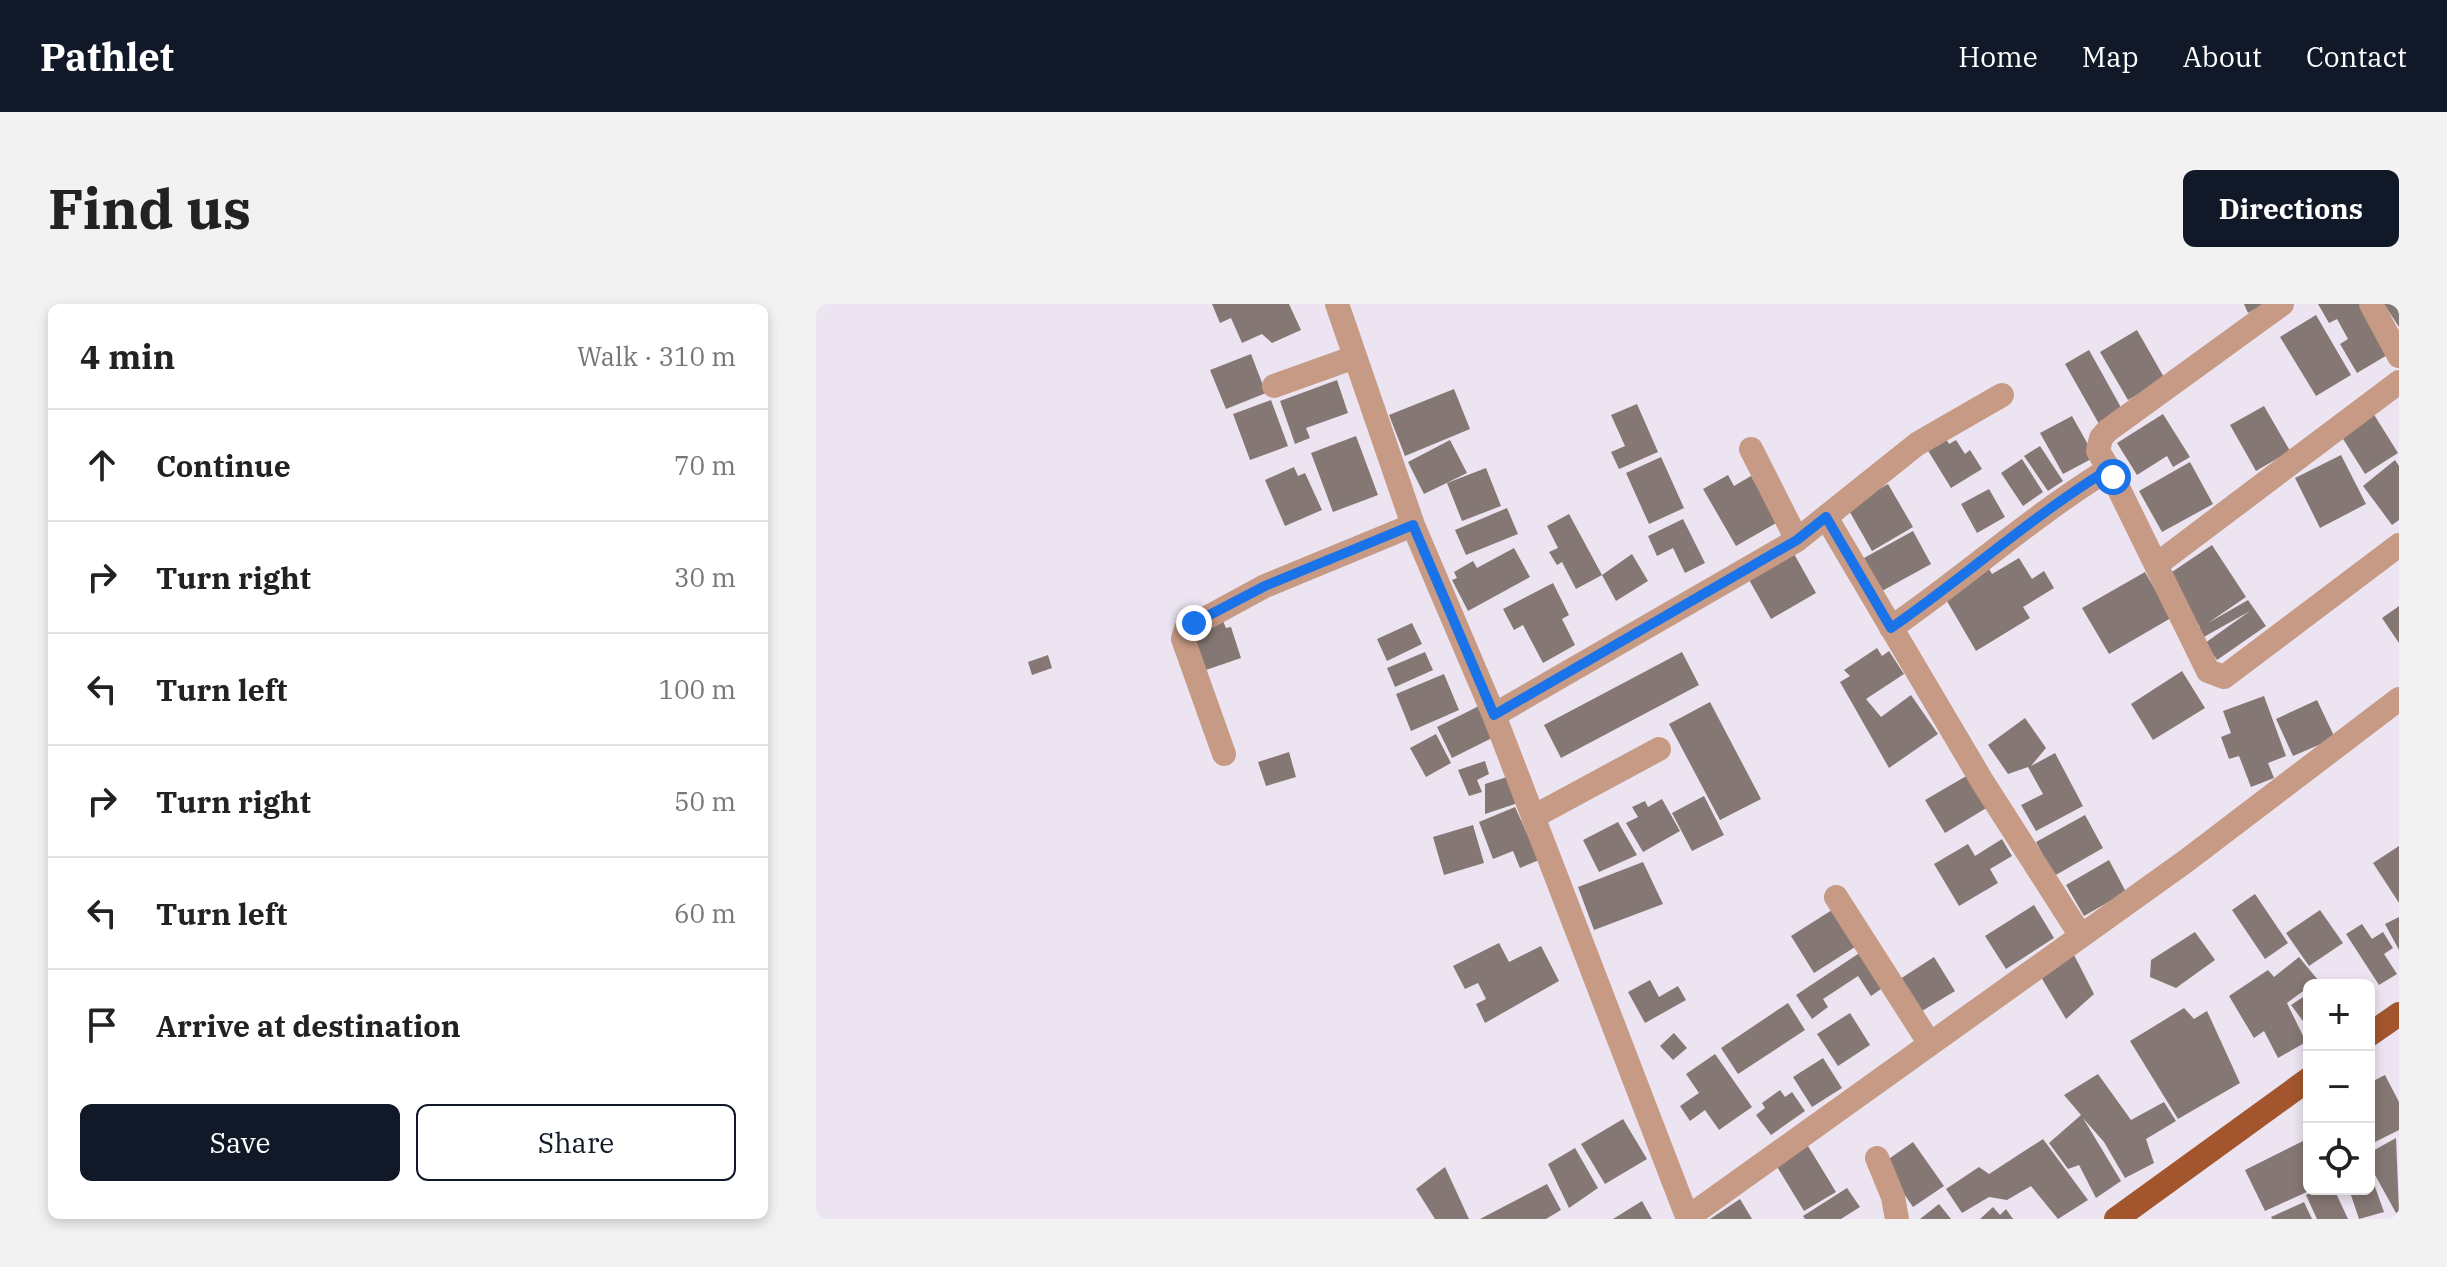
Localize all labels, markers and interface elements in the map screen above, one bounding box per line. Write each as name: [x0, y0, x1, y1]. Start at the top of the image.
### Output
text: Pathlet: [40, 32, 174, 81]
text: Home: [1958, 38, 2038, 75]
text: Map: [2082, 38, 2139, 75]
text: About: [2183, 38, 2262, 75]
text: Contact: [2306, 38, 2407, 75]
button: Directions: [2183, 170, 2399, 247]
text: Find us: [48, 172, 251, 244]
text: 4 min: [80, 334, 175, 378]
text: Walk · 310 m: [577, 339, 736, 373]
icon: ahead: [80, 443, 124, 487]
text: Continue: [156, 446, 291, 485]
text: 70 m: [674, 448, 736, 482]
route start: [2095, 459, 2131, 495]
icon: right: [80, 555, 124, 599]
text: Turn right: [156, 558, 311, 597]
text: 30 m: [674, 560, 736, 594]
route end: [1176, 605, 1212, 641]
icon: left: [80, 667, 124, 711]
text: Turn left: [156, 670, 288, 709]
text: 100 m: [658, 672, 736, 706]
icon: right: [80, 779, 124, 823]
text: Turn right: [156, 782, 311, 821]
text: 50 m: [674, 784, 736, 818]
icon: left: [80, 891, 124, 935]
text: Turn left: [156, 894, 288, 933]
text: 60 m: [674, 896, 736, 930]
map controls: [2303, 979, 2375, 1195]
button: +: [2303, 979, 2375, 1051]
icon: arrive: [80, 1003, 124, 1047]
text: Arrive at destination: [156, 1006, 461, 1045]
button: −: [2303, 1051, 2375, 1123]
button: Save: [80, 1104, 400, 1181]
button: Share: [416, 1104, 736, 1181]
button: locate: [2303, 1123, 2375, 1195]

